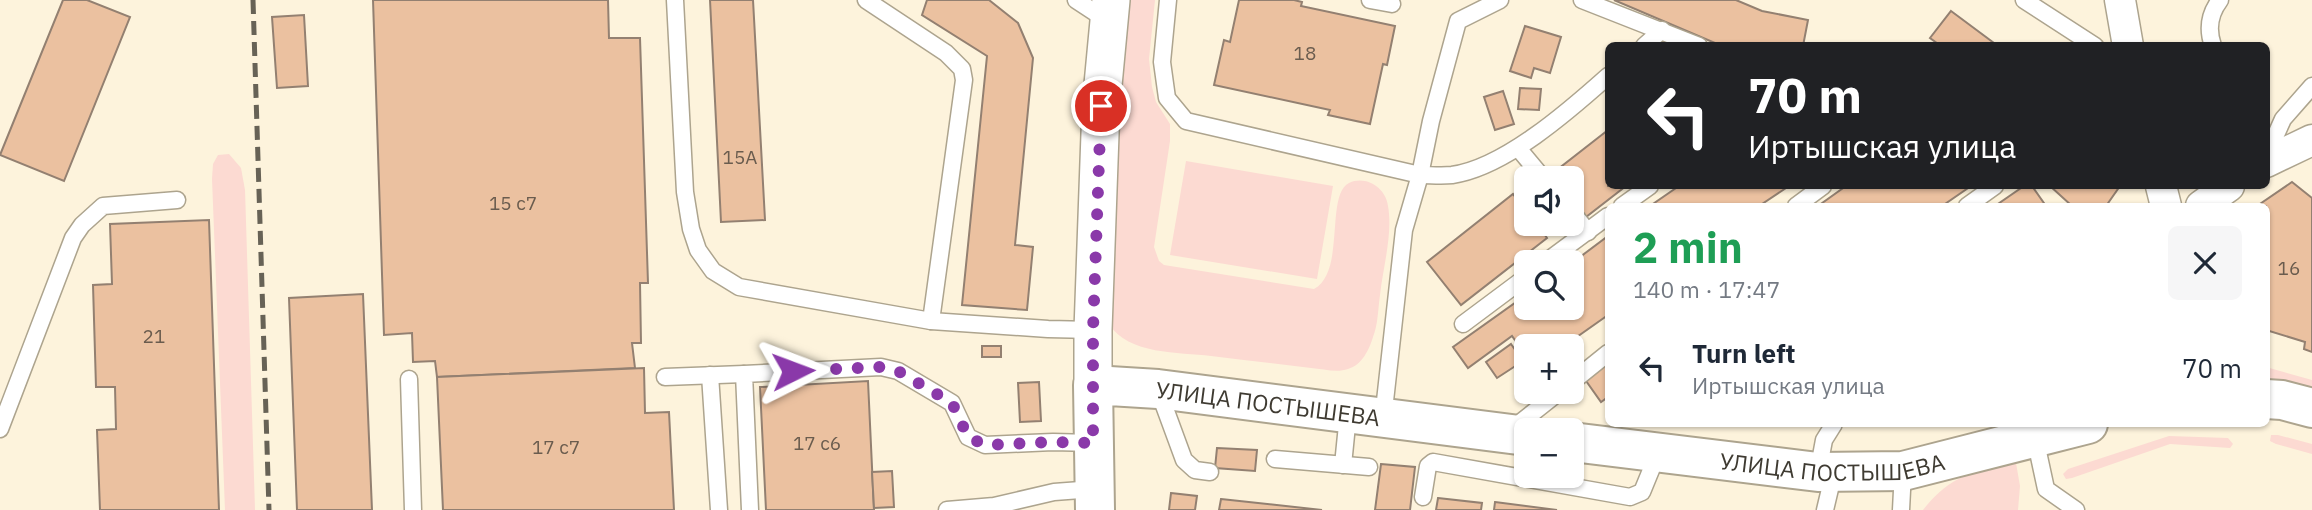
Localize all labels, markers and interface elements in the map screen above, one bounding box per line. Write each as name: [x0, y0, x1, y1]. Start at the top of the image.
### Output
house number: 18: [1294, 41, 1316, 65]
text: 70 m: [1748, 63, 1862, 126]
icon: left: [1633, 70, 1724, 161]
pin: [1071, 76, 1131, 136]
icon: arrive: [1082, 87, 1120, 125]
text: Иртышская улица: [1748, 125, 2016, 167]
house number: 15А: [723, 145, 757, 169]
map controls: [1514, 166, 1584, 488]
button: sound: [1514, 166, 1584, 236]
house number: 15 с7: [489, 191, 537, 215]
text: 2 min: [1633, 220, 1743, 275]
button: close: [2168, 226, 2242, 300]
button: search: [1514, 250, 1584, 320]
house number: 16: [2278, 256, 2300, 280]
text: 140 m · 17:47: [1633, 274, 1780, 304]
house number: 21: [143, 324, 165, 348]
position arrow: [756, 334, 830, 408]
button: +: [1514, 334, 1584, 404]
text: Turn left: [1692, 336, 1795, 370]
icon: left: [1633, 349, 1671, 387]
text: 70 m: [2182, 351, 2242, 385]
text: Иртышская улица: [1692, 370, 1885, 400]
street label: УЛИЦА ПОСТЫШЕВА: [1154, 374, 1382, 432]
button: −: [1514, 418, 1584, 488]
house number: 17 с6: [793, 431, 841, 455]
house number: 17 с7: [532, 435, 580, 459]
street label: УЛИЦА ПОСТЫШЕВА: [1718, 445, 1948, 487]

